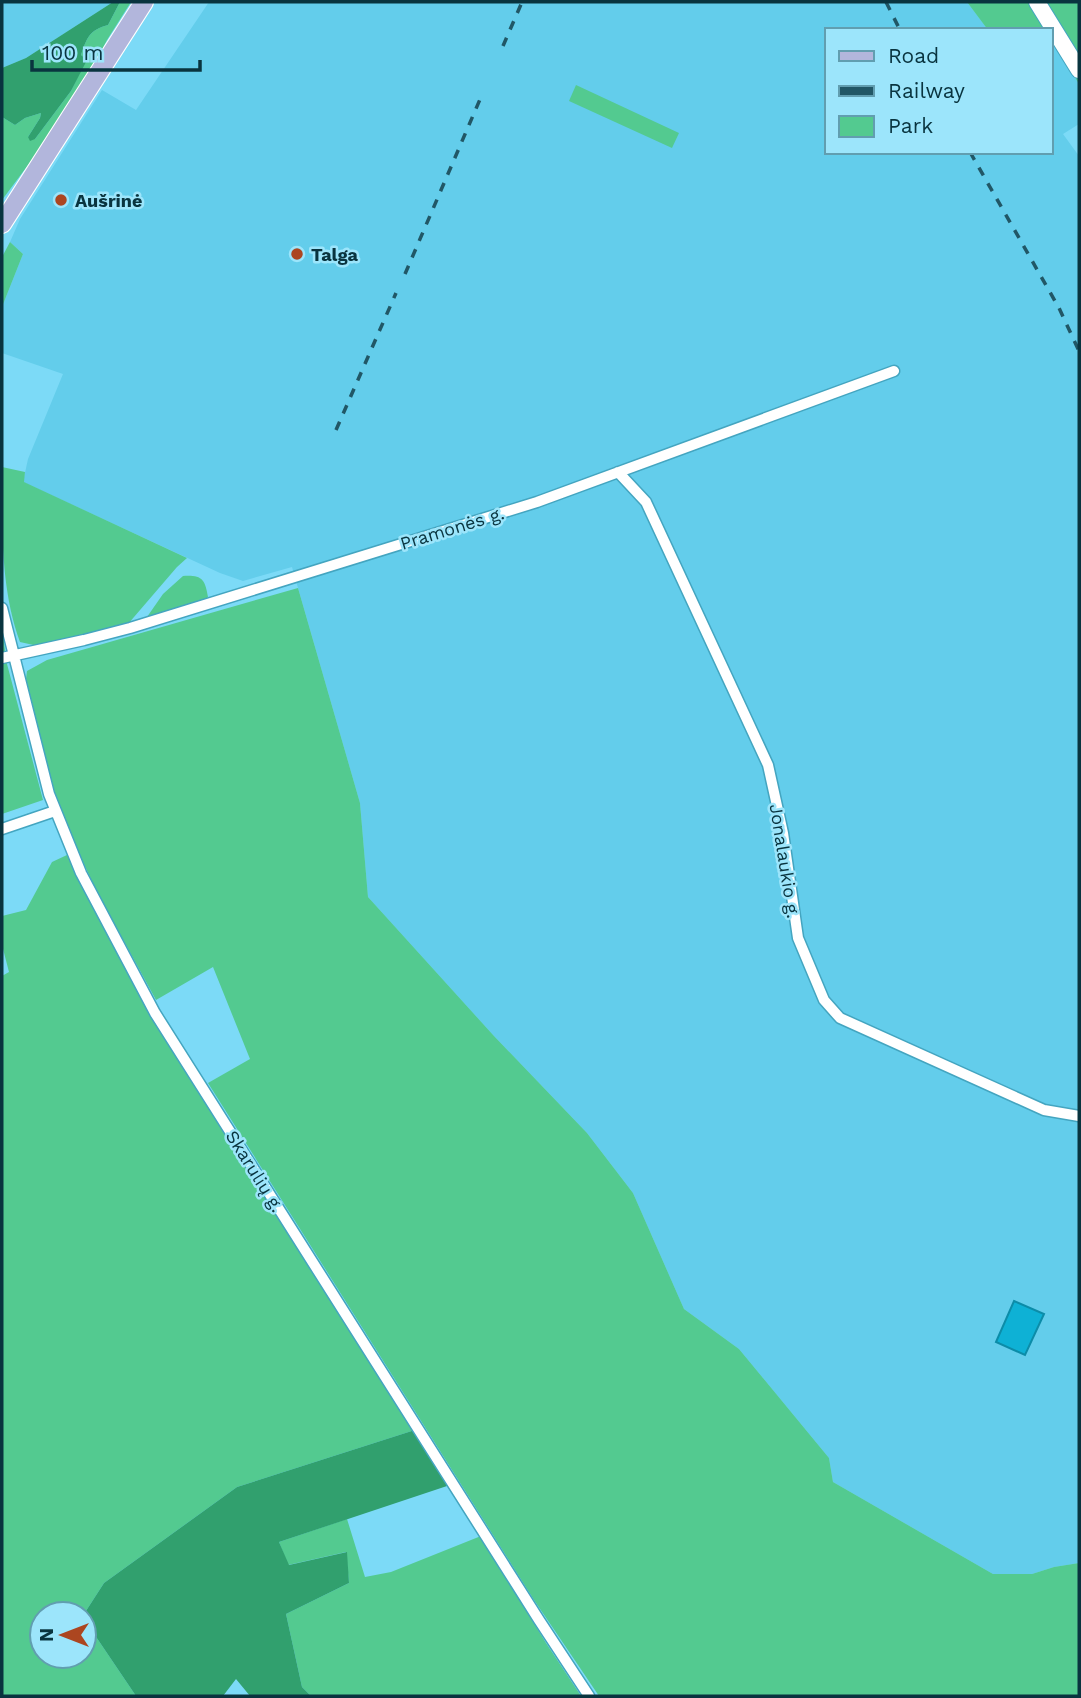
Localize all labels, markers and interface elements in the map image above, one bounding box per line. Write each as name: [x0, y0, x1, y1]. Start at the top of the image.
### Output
scale bar: [32, 28, 200, 72]
legend: [825, 28, 1053, 154]
text: 100 m: [42, 40, 104, 65]
text: Road: [888, 43, 939, 68]
text: Railway: [888, 78, 965, 103]
text: Park: [888, 113, 933, 138]
place label: Aušrinė: [75, 190, 142, 211]
marker: Aušrinė: [53, 192, 69, 208]
place label: Talga: [311, 244, 359, 265]
marker: Talga: [289, 246, 305, 262]
street label: Pramonės g.: [397, 502, 507, 554]
street label: Jonalaukio g.: [766, 802, 804, 920]
street label: Skarulių g.: [222, 1126, 288, 1216]
north arrow: [28, 1600, 98, 1670]
text: N: [35, 1628, 58, 1642]

